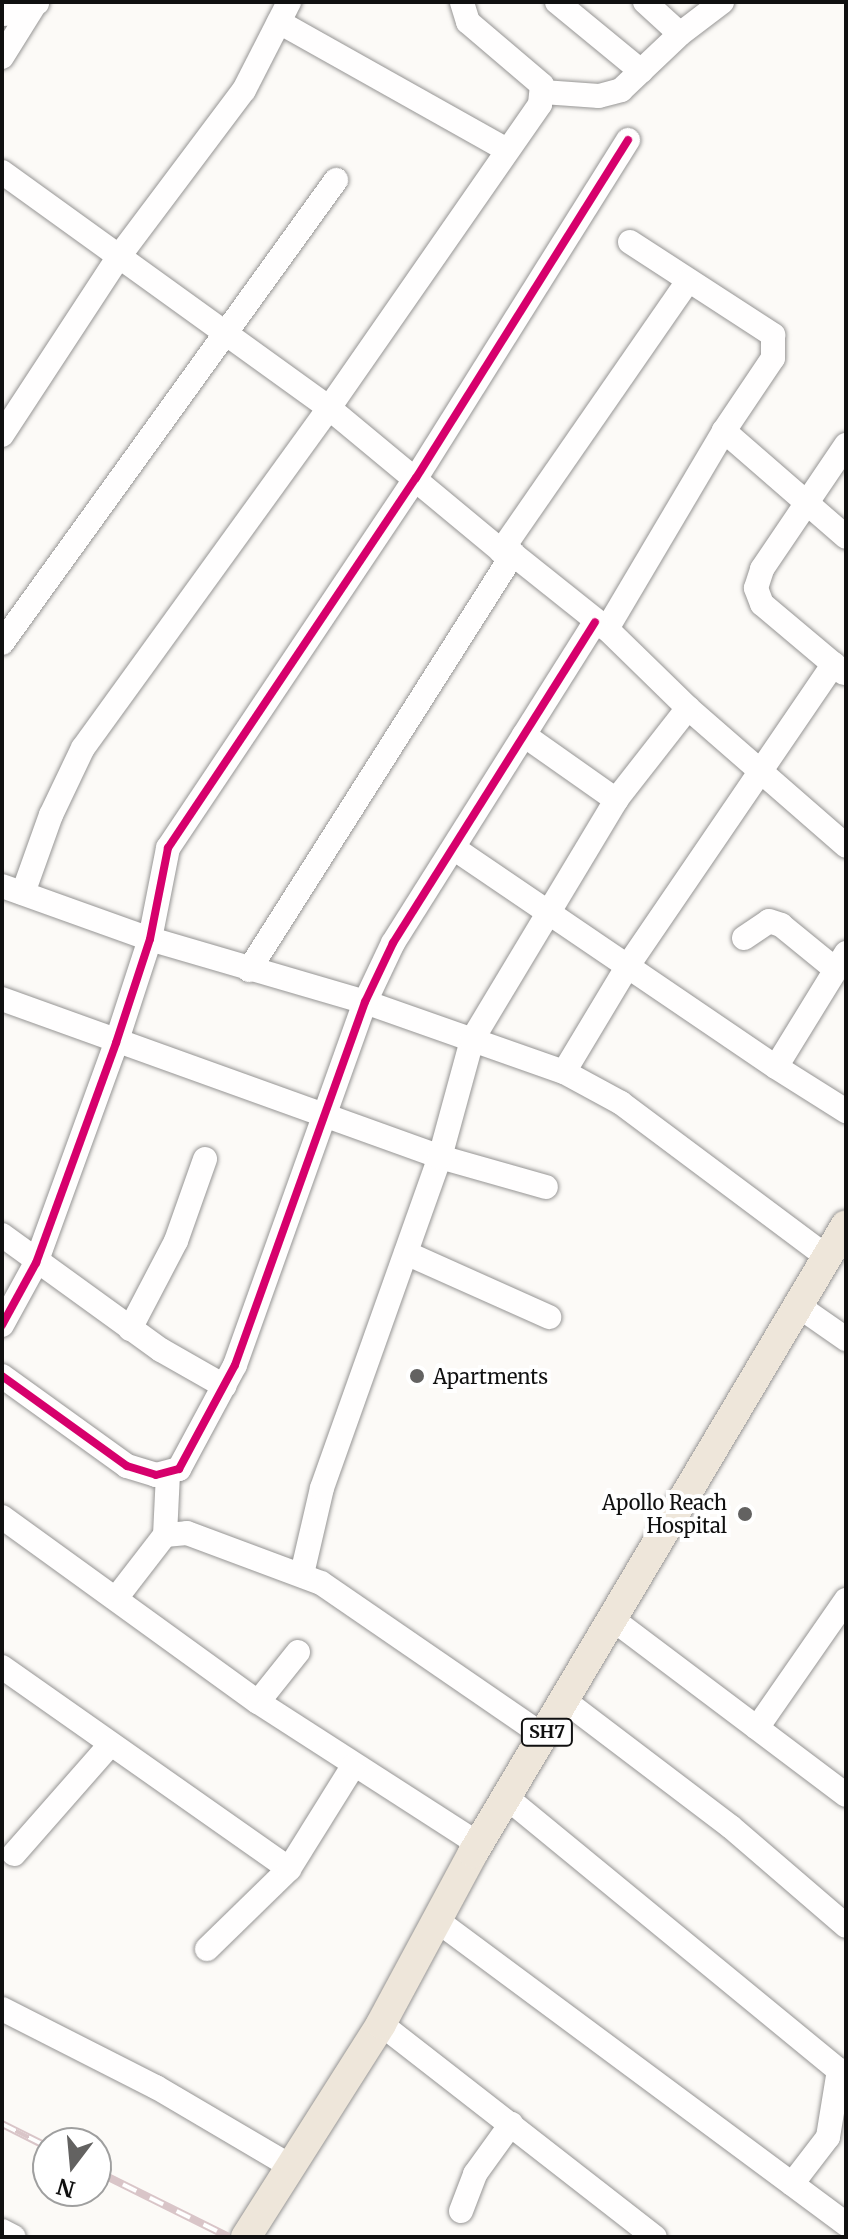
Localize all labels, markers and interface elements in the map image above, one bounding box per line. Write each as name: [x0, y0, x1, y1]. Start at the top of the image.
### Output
place label: Apartments: [433, 1364, 548, 1388]
marker: Apartments: [408, 1367, 426, 1385]
place label: Apollo Reach Hospital: [602, 1490, 727, 1537]
marker: Apollo Reach Hospital: [734, 1503, 756, 1525]
road number: SH7: [519, 1718, 575, 1746]
north arrow: [32, 2127, 112, 2207]
text: N: [54, 2172, 78, 2204]

